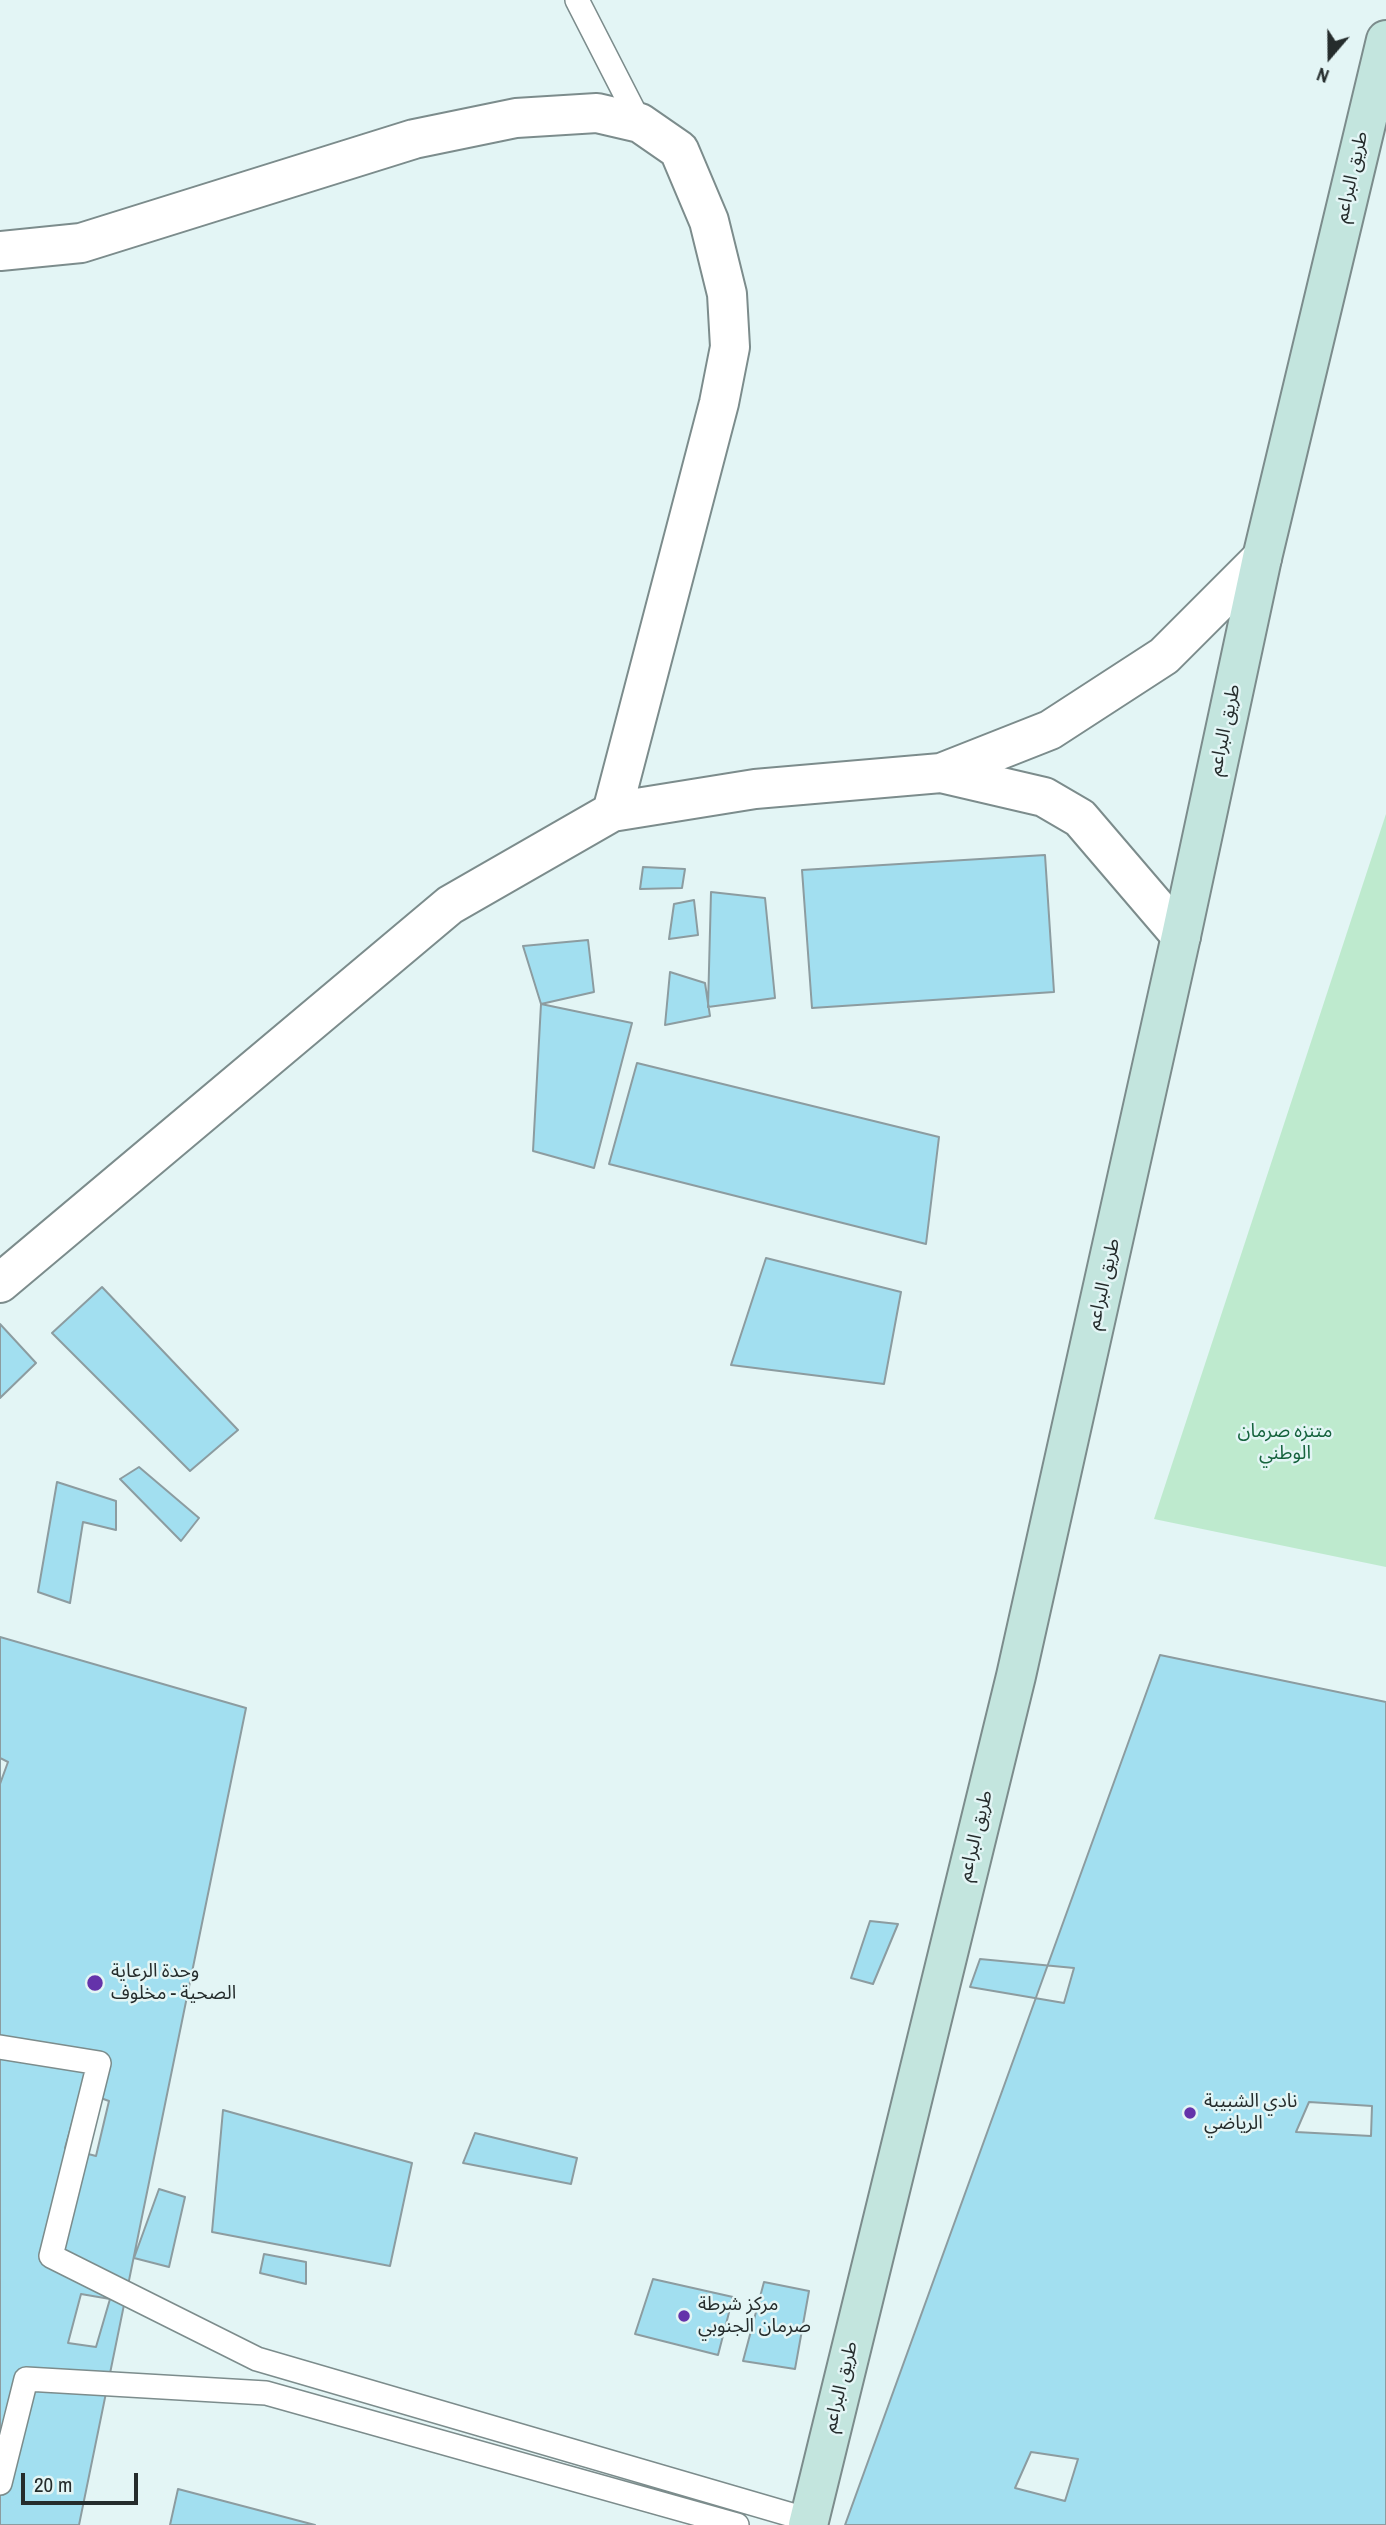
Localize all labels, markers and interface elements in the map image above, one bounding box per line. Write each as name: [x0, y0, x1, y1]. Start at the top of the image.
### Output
north arrow: [1295, 21, 1365, 91]
text: N: [1313, 62, 1333, 90]
street label: طريق البراعم: [1330, 129, 1374, 225]
street label: طريق البراعم: [1204, 682, 1246, 778]
street label: طريق البراعم: [1082, 1236, 1126, 1332]
park label: متنزه صرمان الوطني: [1238, 1421, 1332, 1465]
street label: طريق البراعم: [954, 1788, 998, 1884]
place label: وحدة الرعاية الصحية - مخلوف: [111, 1961, 236, 2005]
marker: وحدة الرعاية الصحية - مخلوف: [85, 1973, 105, 1993]
place label: نادي الشبيبة الرياضي: [1204, 2091, 1297, 2135]
marker: نادي الشبيبة الرياضي: [1182, 2105, 1198, 2121]
place label: مركز شرطة صرمان الجنوبي: [698, 2294, 811, 2338]
marker: مركز شرطة صرمان الجنوبي: [676, 2308, 692, 2324]
street label: طريق البراعم: [819, 2339, 863, 2435]
scale bar: [24, 2458, 142, 2502]
text: 20 m: [34, 2470, 72, 2499]

